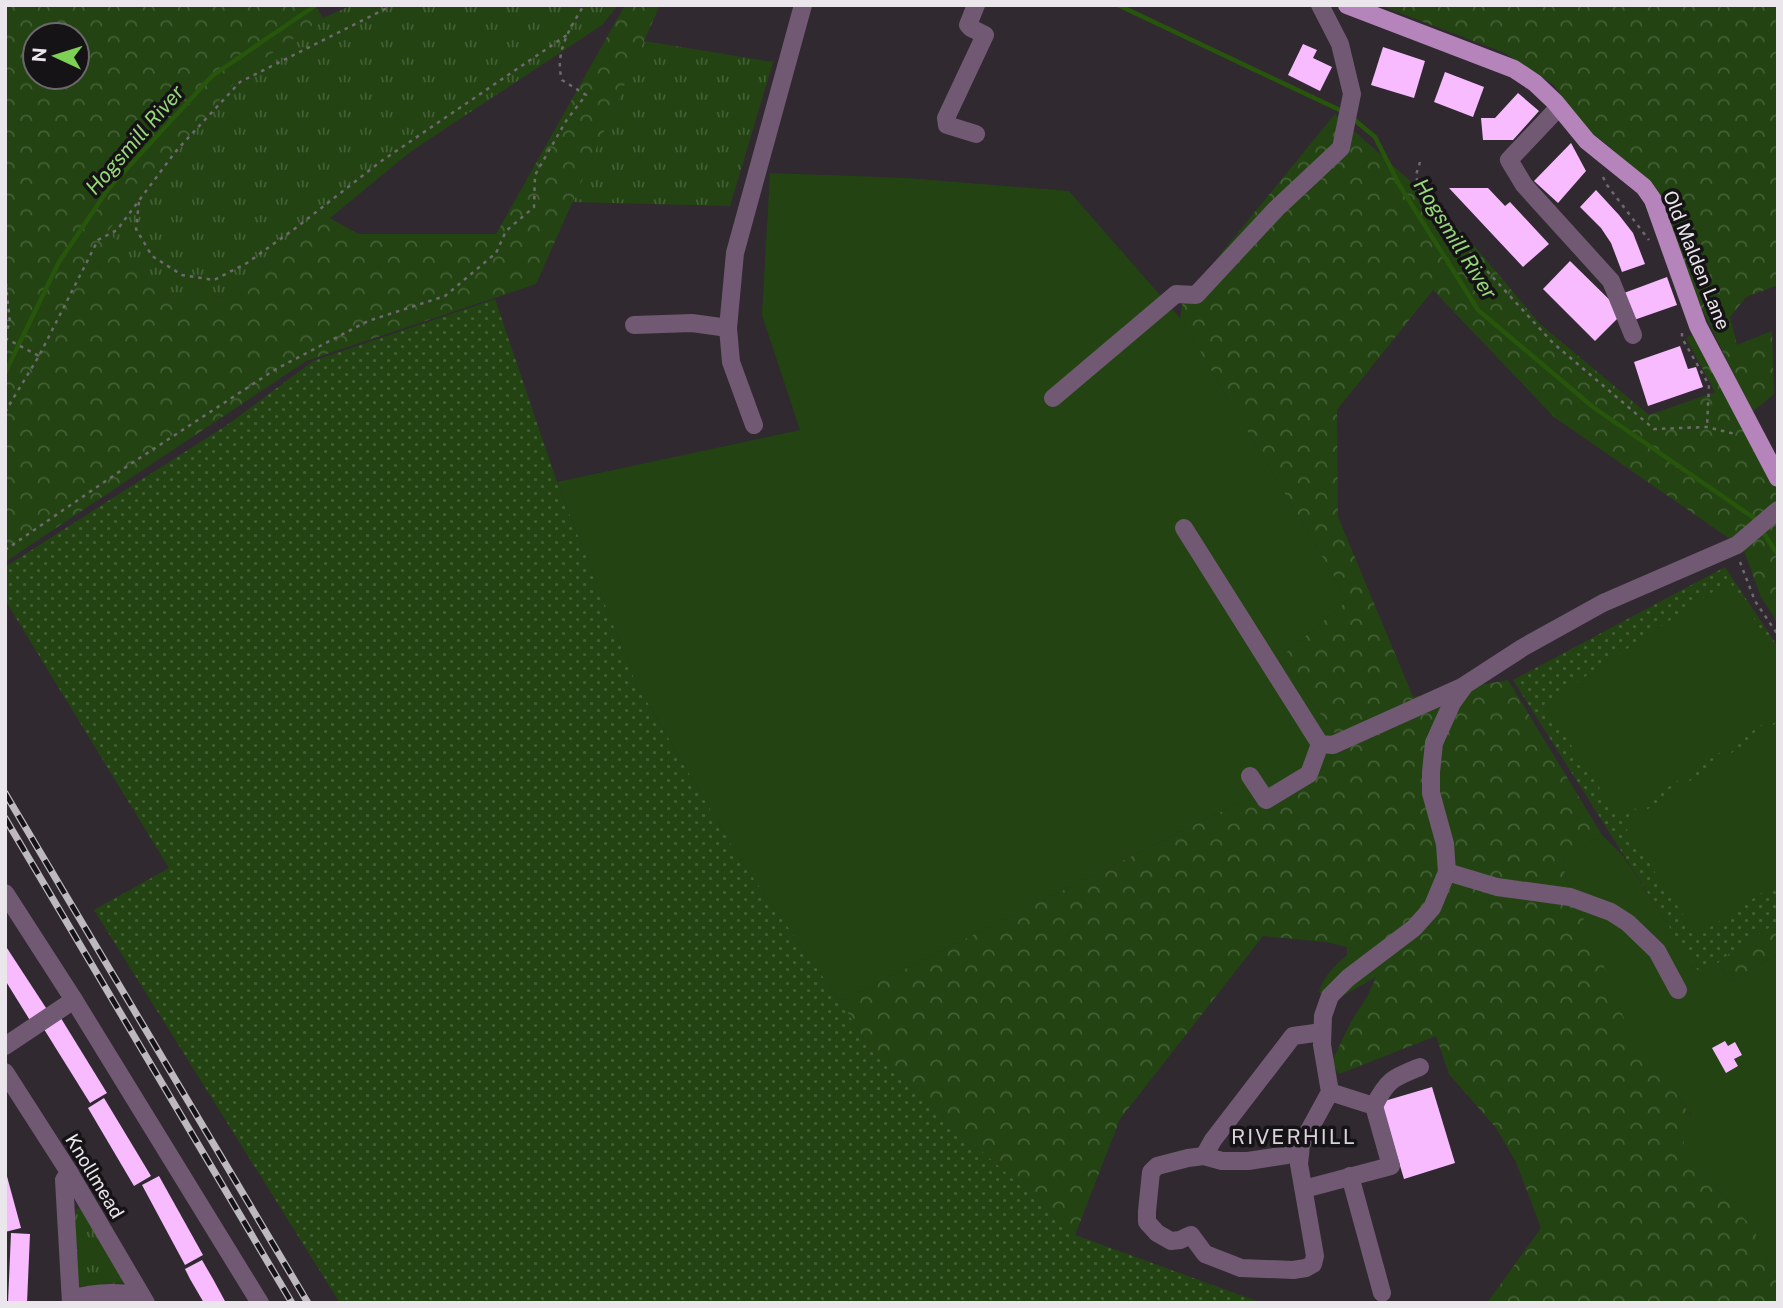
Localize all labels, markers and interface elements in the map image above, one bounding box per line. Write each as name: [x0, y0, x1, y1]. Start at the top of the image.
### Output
north arrow: [21, 21, 91, 91]
text: N: [28, 47, 51, 63]
water label: Hogsmill River: [80, 79, 190, 200]
water label: Hogsmill River: [1409, 174, 1503, 304]
street label: Old Malden Lane: [1659, 187, 1735, 333]
district label: RIVERHILL: [1231, 1124, 1357, 1149]
street label: Knollmead: [61, 1130, 129, 1222]

